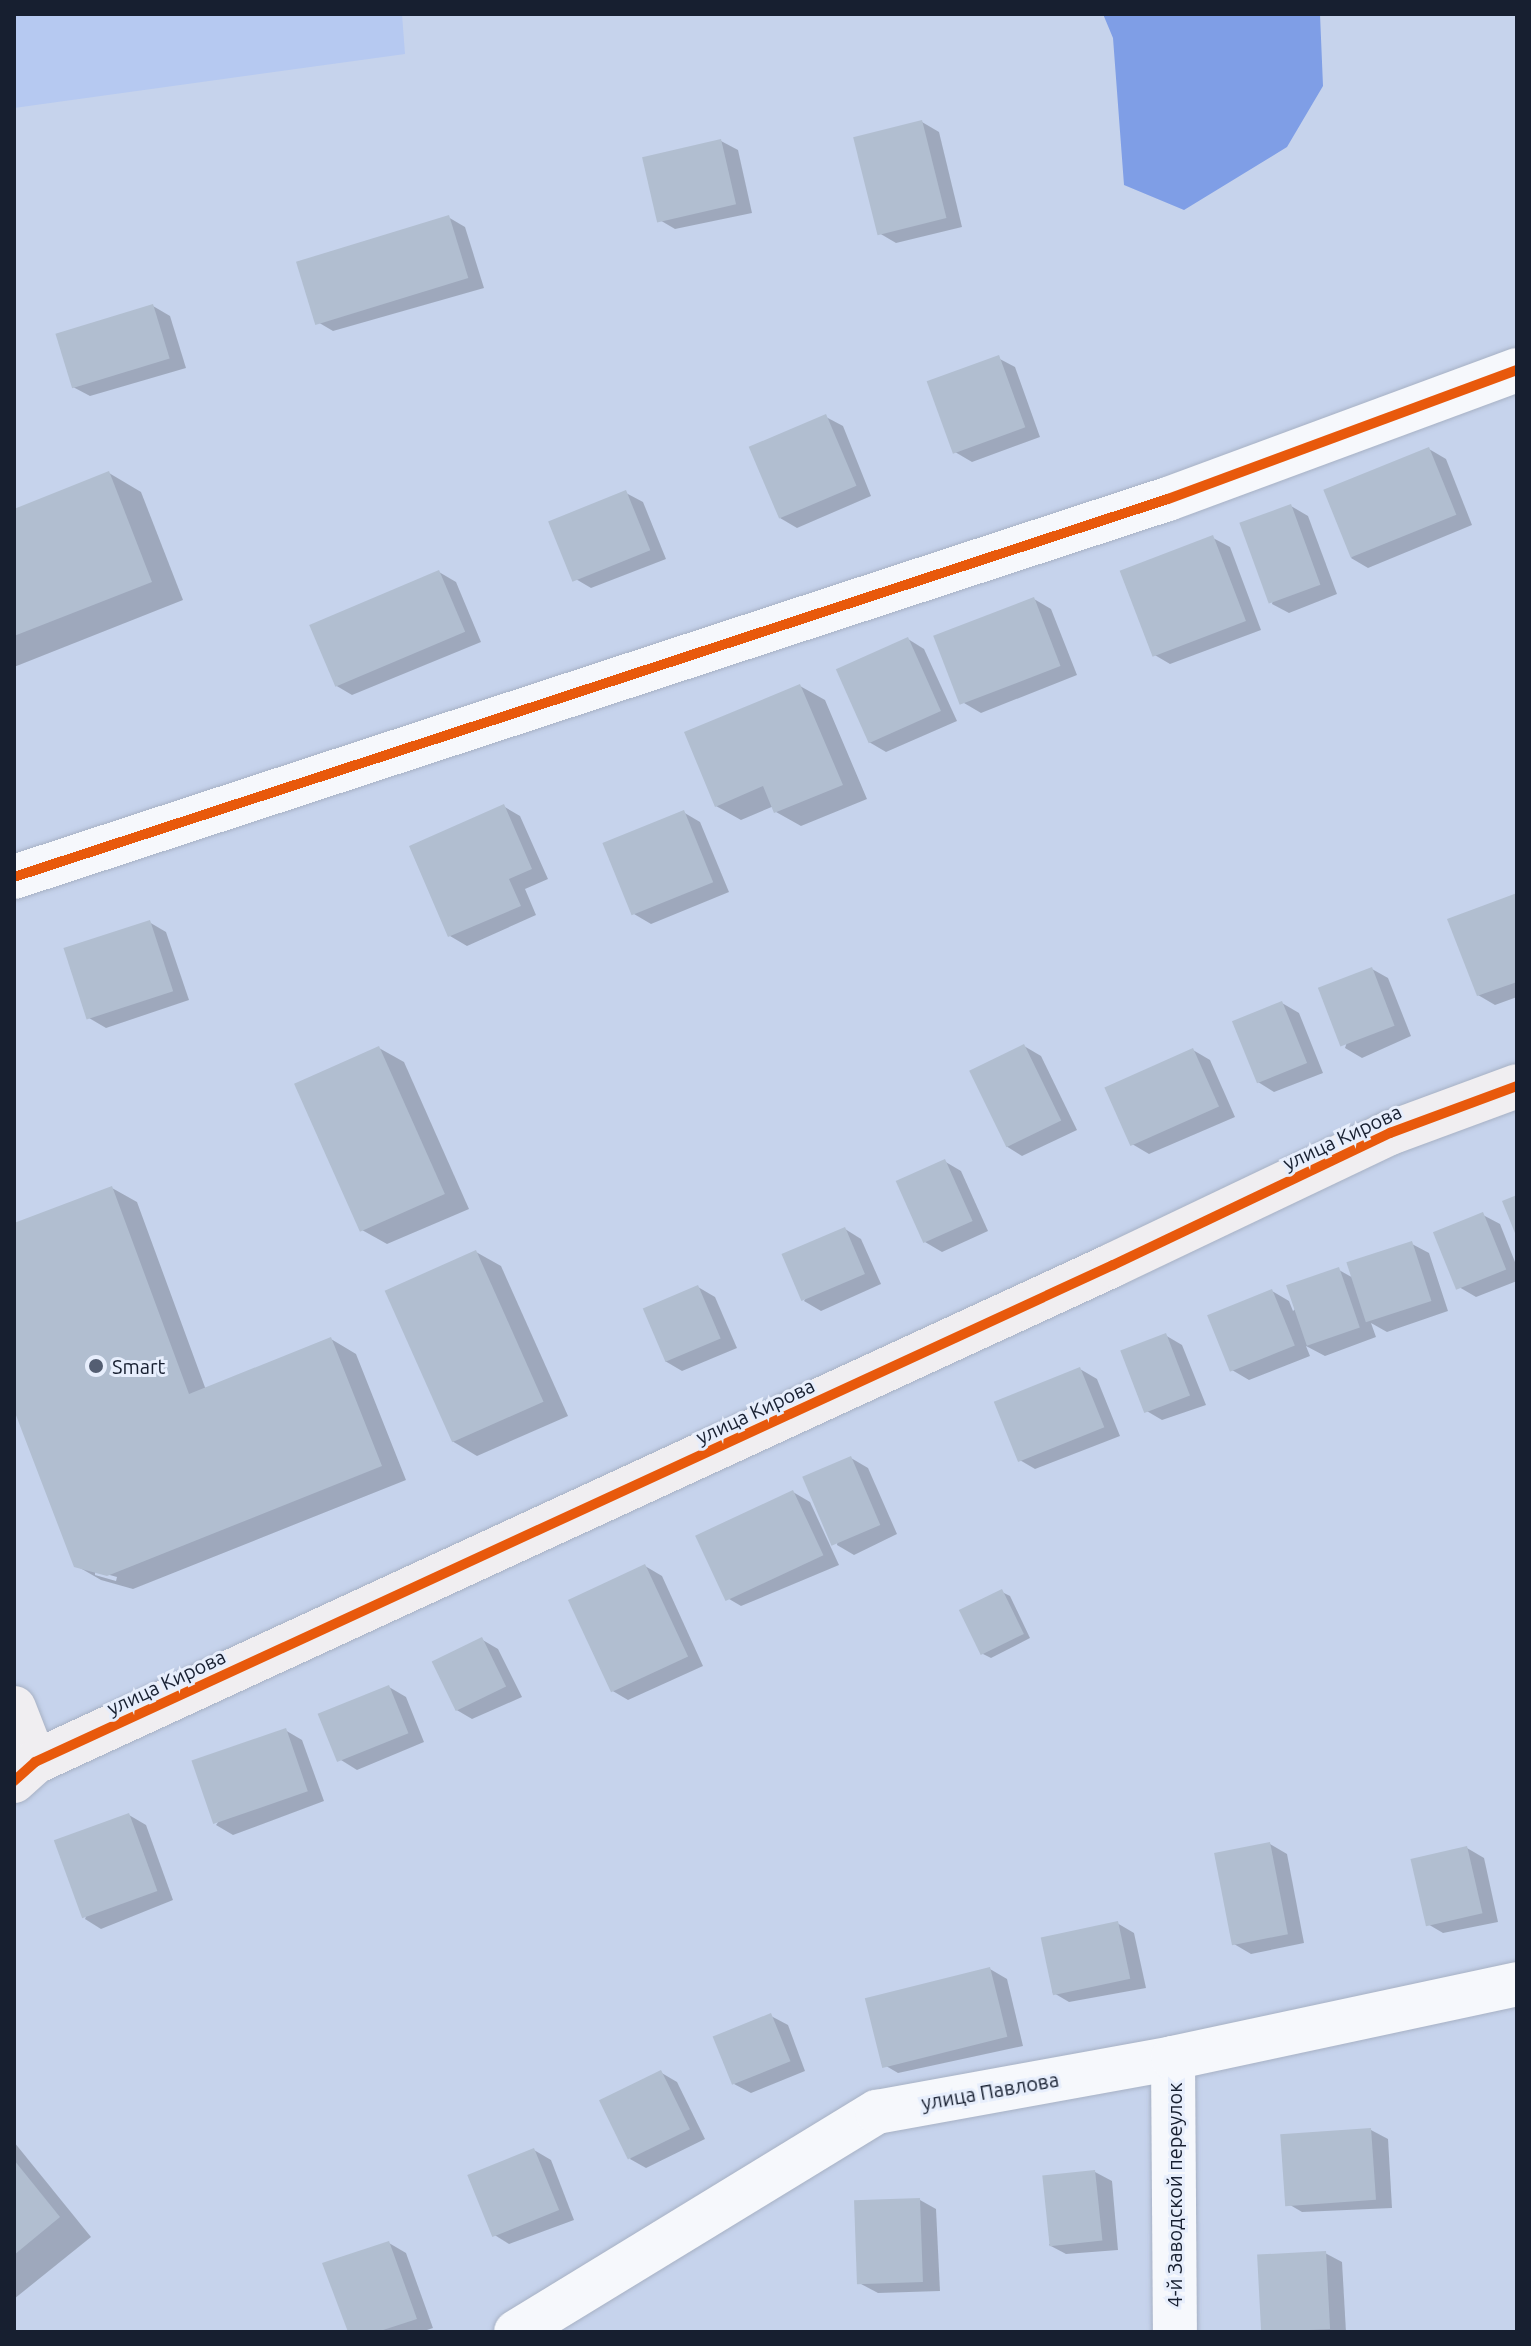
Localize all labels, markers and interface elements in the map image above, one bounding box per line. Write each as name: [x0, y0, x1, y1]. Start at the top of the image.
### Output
street label: улица Кирова: [1279, 1099, 1405, 1175]
place label: Smart: [112, 1354, 165, 1378]
marker: Smart: [87, 1357, 105, 1375]
street label: улица Кирова: [692, 1373, 818, 1449]
street label: улица Кирова: [103, 1644, 229, 1720]
street label: улица Павлова: [919, 2067, 1061, 2115]
street label: 4-й Заводской переулок: [1162, 2082, 1186, 2308]

